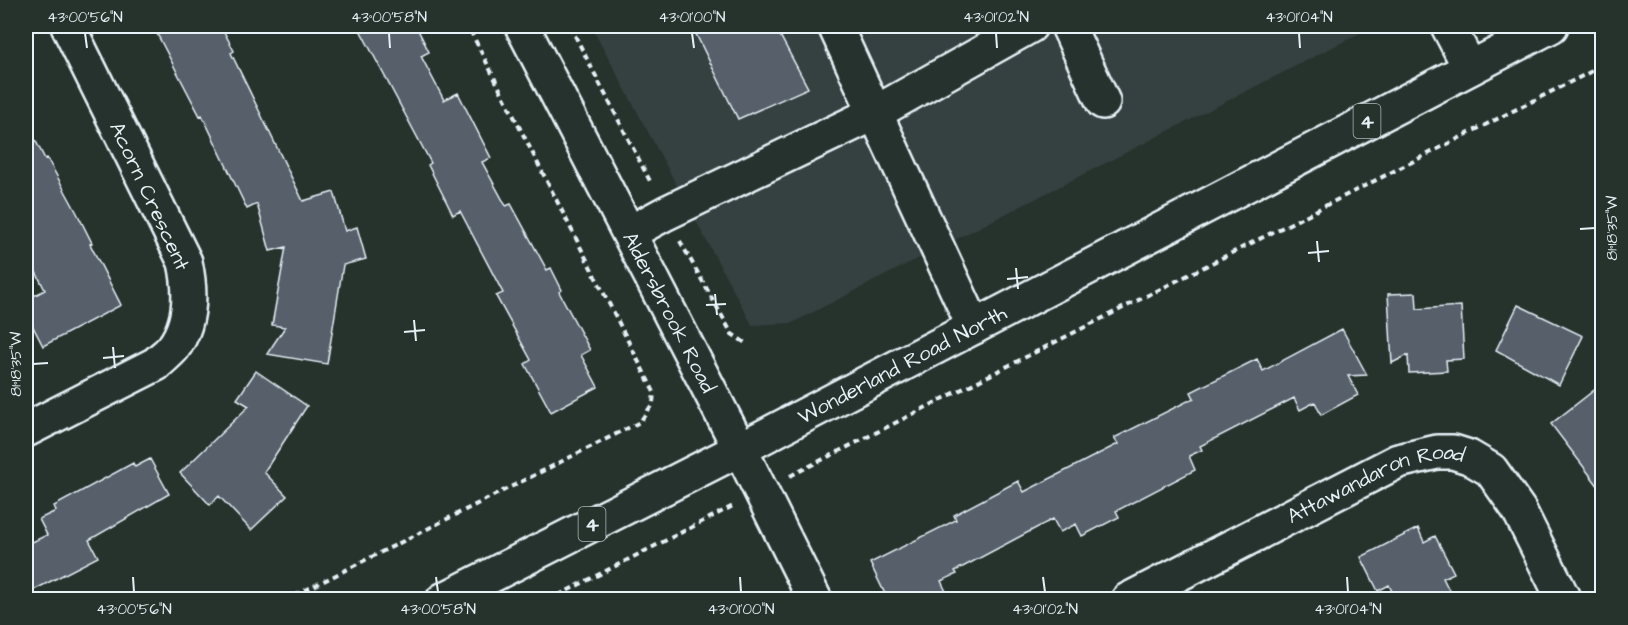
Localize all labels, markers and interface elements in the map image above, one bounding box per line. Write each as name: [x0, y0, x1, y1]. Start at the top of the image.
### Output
text: 43°00'56"N: [47, 7, 123, 28]
text: 43°00'58"N: [351, 7, 427, 28]
text: 43°01'00"N: [659, 7, 725, 28]
text: 43°01'02"N: [963, 7, 1029, 28]
text: 43°01'04"N: [1265, 7, 1333, 28]
road number: 4: [1354, 104, 1380, 138]
street label: Acorn Crescent: [102, 117, 197, 276]
text: 81°18'35"W: [1602, 196, 1623, 260]
street label: Aldersbrook Road: [615, 227, 723, 398]
street label: Wonderland Road North: [793, 298, 1012, 431]
text: 81°18'35"W: [6, 332, 27, 396]
street label: Attawandaron Road: [1282, 438, 1469, 531]
road number: 4: [578, 507, 606, 541]
text: 43°00'56"N: [96, 599, 172, 620]
text: 43°00'58"N: [400, 599, 476, 620]
text: 43°01'00"N: [708, 599, 774, 620]
text: 43°01'02"N: [1012, 599, 1078, 620]
text: 43°01'04"N: [1314, 599, 1382, 620]

